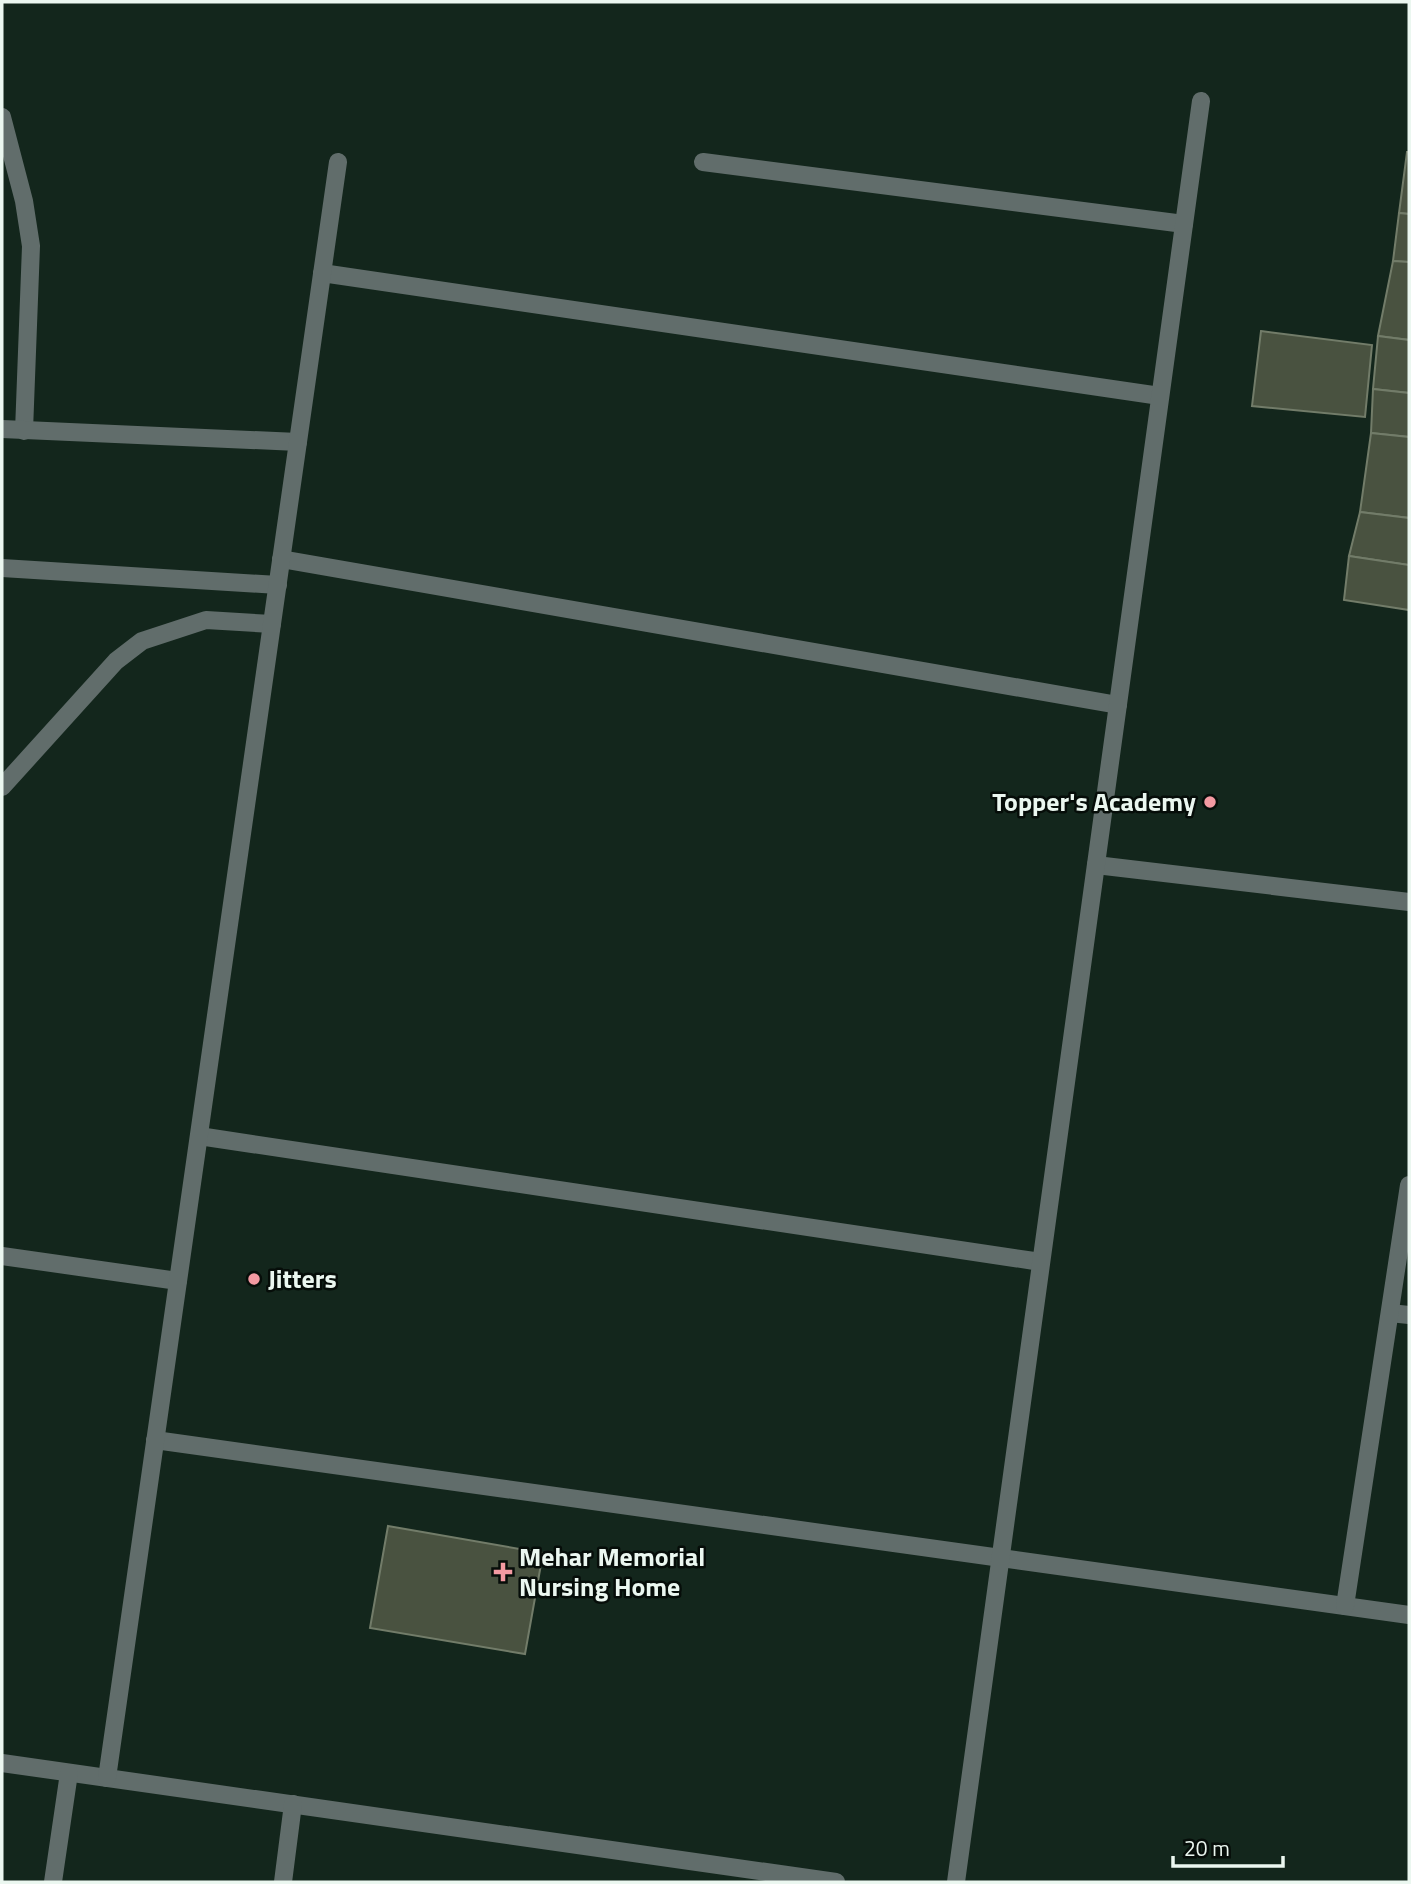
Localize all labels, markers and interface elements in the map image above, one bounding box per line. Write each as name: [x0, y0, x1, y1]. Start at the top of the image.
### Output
place label: Topper's Academy: [992, 782, 1196, 821]
marker: Topper's Academy: [1202, 794, 1218, 810]
place label: Jitters: [268, 1259, 337, 1298]
marker: Jitters: [246, 1271, 262, 1287]
place label: Mehar Memorial Nursing Home: [519, 1537, 705, 1606]
marker: Mehar Memorial Nursing Home: [493, 1562, 513, 1582]
scale bar: [1173, 1825, 1283, 1869]
text: 20 m: [1184, 1832, 1230, 1864]

